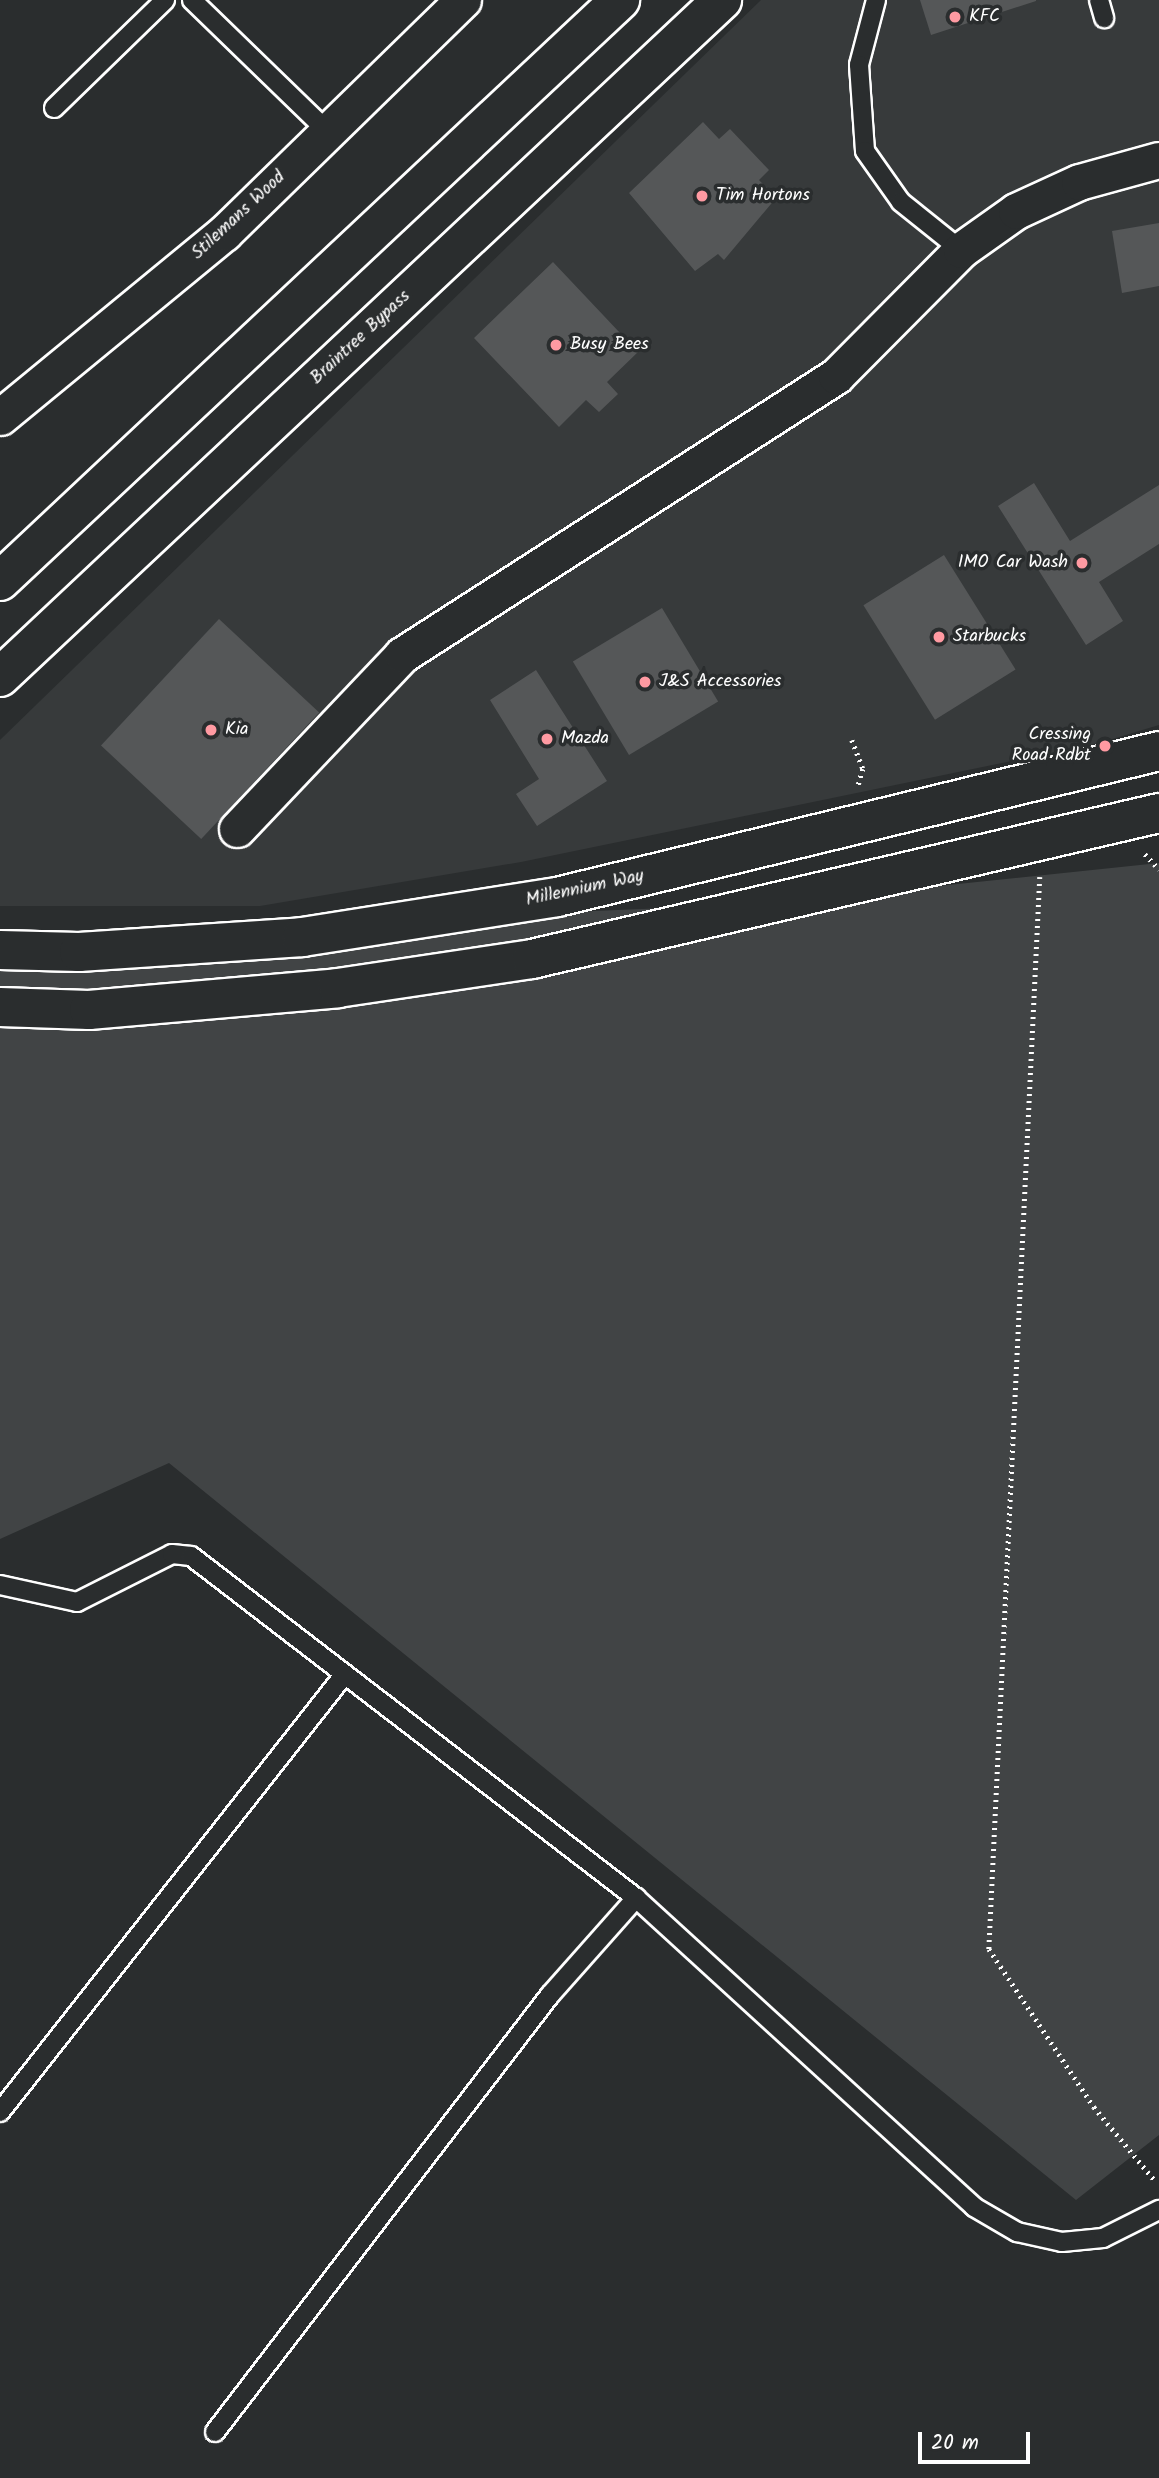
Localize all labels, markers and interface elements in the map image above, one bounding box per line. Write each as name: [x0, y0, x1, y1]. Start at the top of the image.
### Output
place label: KFC: [969, 6, 1000, 28]
marker: KFC: [947, 9, 963, 25]
street label: Stilemans Wood: [188, 167, 290, 265]
place label: Tim Hortons: [716, 185, 810, 207]
marker: Tim Hortons: [694, 188, 710, 204]
street label: Braintree Bypass: [307, 286, 415, 390]
place label: Busy Bees: [570, 334, 649, 356]
marker: Busy Bees: [548, 337, 564, 353]
place label: IMO Car Wash: [958, 552, 1068, 574]
marker: IMO Car Wash: [1074, 555, 1090, 571]
place label: Starbucks: [953, 626, 1026, 648]
marker: Starbucks: [931, 629, 947, 645]
place label: J&S Accessories: [659, 671, 781, 693]
marker: J&S Accessories: [637, 674, 653, 690]
place label: Kia: [225, 719, 248, 741]
marker: Kia: [203, 722, 219, 738]
place label: Cressing Road Rdbt: [1012, 725, 1091, 768]
place label: Mazda: [561, 728, 609, 750]
marker: Mazda: [539, 731, 555, 747]
marker: Cressing Road Rdbt: [1097, 738, 1113, 754]
street label: Millennium Way: [524, 866, 646, 912]
scale bar: [921, 2418, 1033, 2462]
text: 20 m: [931, 2427, 979, 2460]

